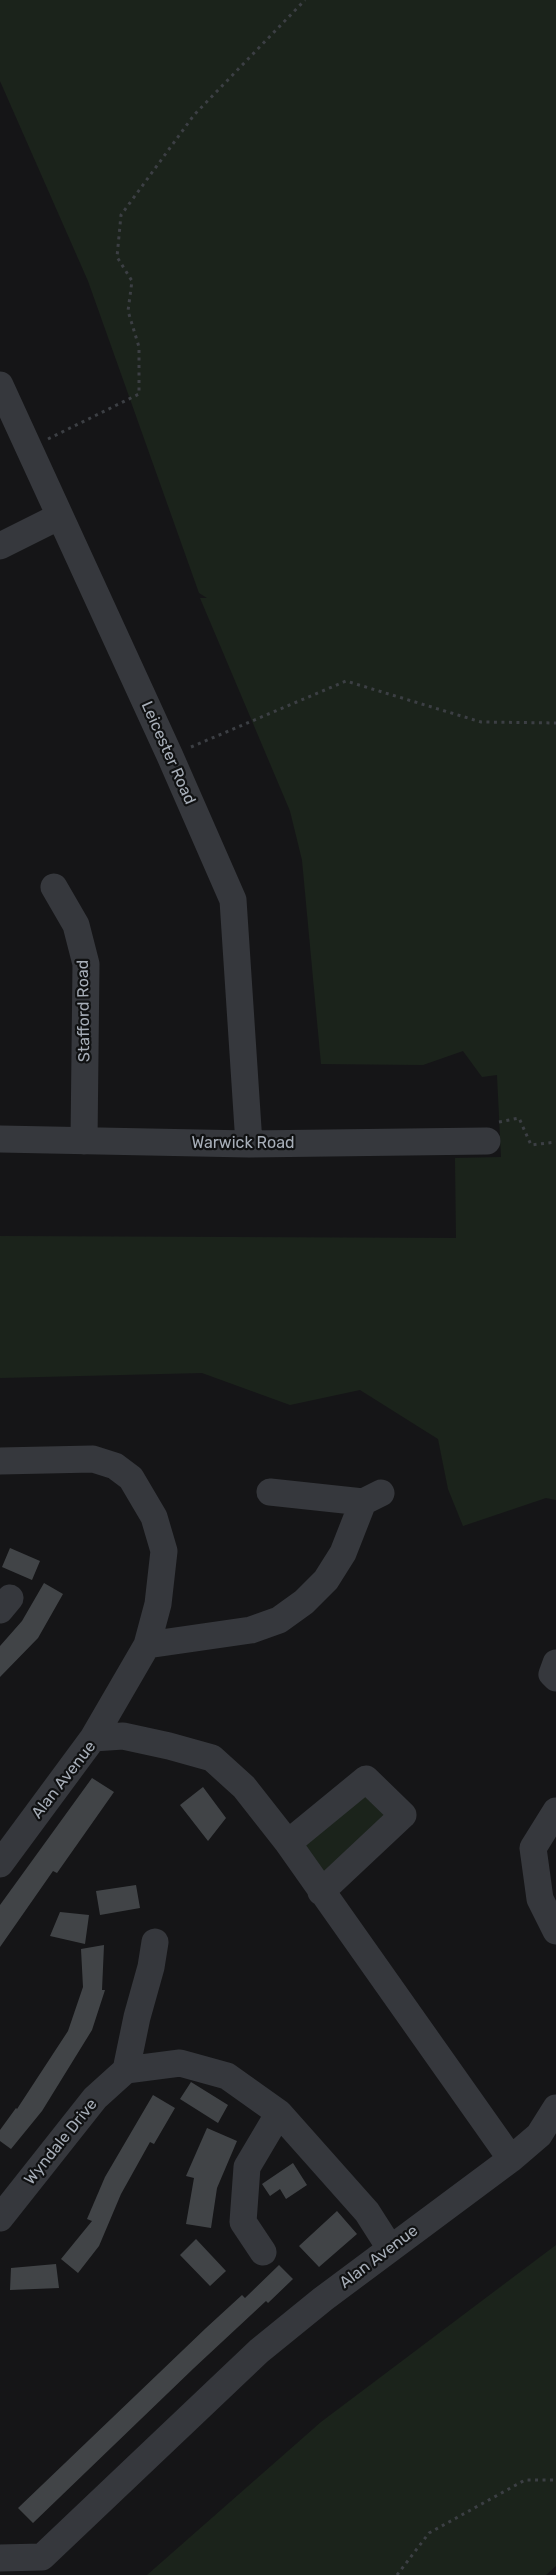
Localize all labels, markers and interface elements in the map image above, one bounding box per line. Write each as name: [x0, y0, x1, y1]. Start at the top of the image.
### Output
street label: Leicester Road: [137, 699, 199, 807]
street label: Stafford Road: [74, 960, 94, 1062]
street label: Warwick Road: [191, 1133, 295, 1153]
street label: Alan Avenue: [28, 1737, 100, 1823]
street label: Wyndale Drive: [21, 2095, 101, 2189]
street label: Alan Avenue: [336, 2221, 422, 2293]

